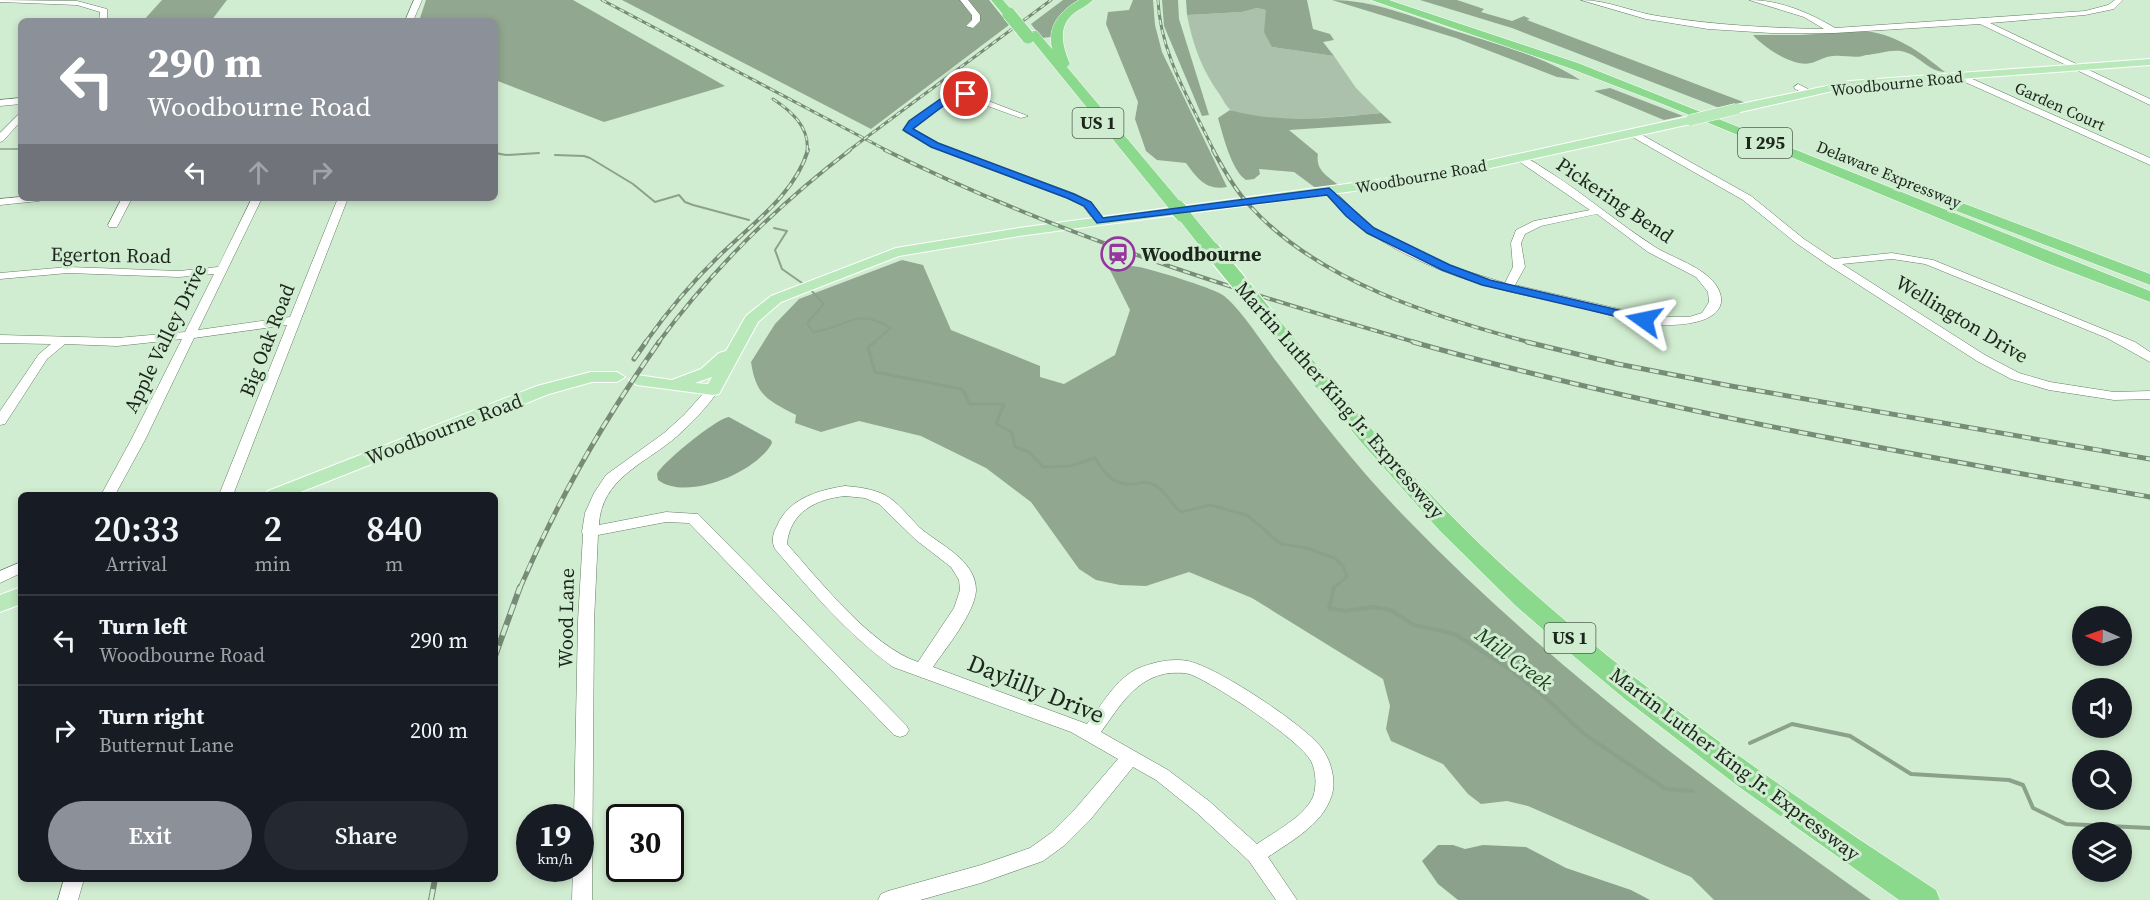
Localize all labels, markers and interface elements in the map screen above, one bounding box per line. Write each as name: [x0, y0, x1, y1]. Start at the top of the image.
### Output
text: 290 m: [147, 33, 262, 91]
icon: left: [48, 42, 126, 120]
street label: Woodbourne Road: [1830, 65, 1964, 101]
pin: [940, 68, 991, 119]
street label: Garden Court: [2011, 76, 2109, 136]
icon: arrive: [949, 77, 982, 110]
text: Woodbourne Road: [147, 88, 371, 125]
road number: US 1: [1072, 108, 1124, 138]
road number: I 295: [1738, 128, 1792, 158]
street label: Delaware Expressway: [1813, 135, 1965, 213]
street label: Pickering Bend: [1551, 150, 1680, 250]
street label: Woodbourne Road: [1354, 154, 1488, 198]
icon: left: [179, 156, 212, 189]
icon: ahead: [242, 156, 275, 189]
icon: right: [305, 156, 338, 189]
station icon: Woodbourne: [1100, 236, 1136, 272]
street label: Egerton Road: [50, 240, 172, 270]
place label: Woodbourne: [1141, 240, 1261, 268]
street label: Apple Valley Drive: [117, 259, 213, 417]
street label: Wellington Drive: [1890, 268, 2034, 370]
street label: Martin Luther King Jr. Expressway: [1229, 275, 1452, 525]
street label: Big Oak Road: [233, 279, 302, 400]
position arrow: [1612, 288, 1676, 352]
street label: Woodbourne Road: [362, 386, 527, 472]
text: 20:33: [94, 504, 179, 553]
text: 2: [263, 504, 282, 553]
text: 840: [366, 504, 422, 553]
text: Arrival: [105, 550, 167, 578]
text: min: [255, 550, 291, 578]
text: m: [385, 550, 403, 578]
street label: Wood Lane: [551, 568, 581, 668]
north arrow: [2072, 606, 2132, 666]
map controls: [2072, 606, 2132, 882]
text: Turn left: [99, 611, 187, 641]
water label: Mill Creek: [1469, 620, 1559, 697]
road number: US 1: [1544, 623, 1596, 653]
icon: left: [48, 624, 81, 657]
text: 290 m: [410, 625, 468, 655]
text: Woodbourne Road: [99, 641, 265, 669]
street label: Daylilly Drive: [963, 646, 1110, 731]
street label: Martin Luther King Jr. Expressway: [1604, 661, 1866, 868]
button: sound: [2072, 678, 2132, 738]
text: Turn right: [99, 701, 204, 731]
icon: right: [48, 714, 81, 747]
text: 200 m: [410, 715, 468, 745]
text: Butternut Lane: [99, 731, 234, 759]
button: search: [2072, 750, 2132, 810]
button: Exit: [48, 801, 252, 870]
button: Share: [264, 801, 468, 870]
speed limit sign: 30: [606, 804, 684, 882]
text: 19: [539, 815, 571, 856]
button: layers: [2072, 822, 2132, 882]
text: km/h: [537, 848, 573, 869]

